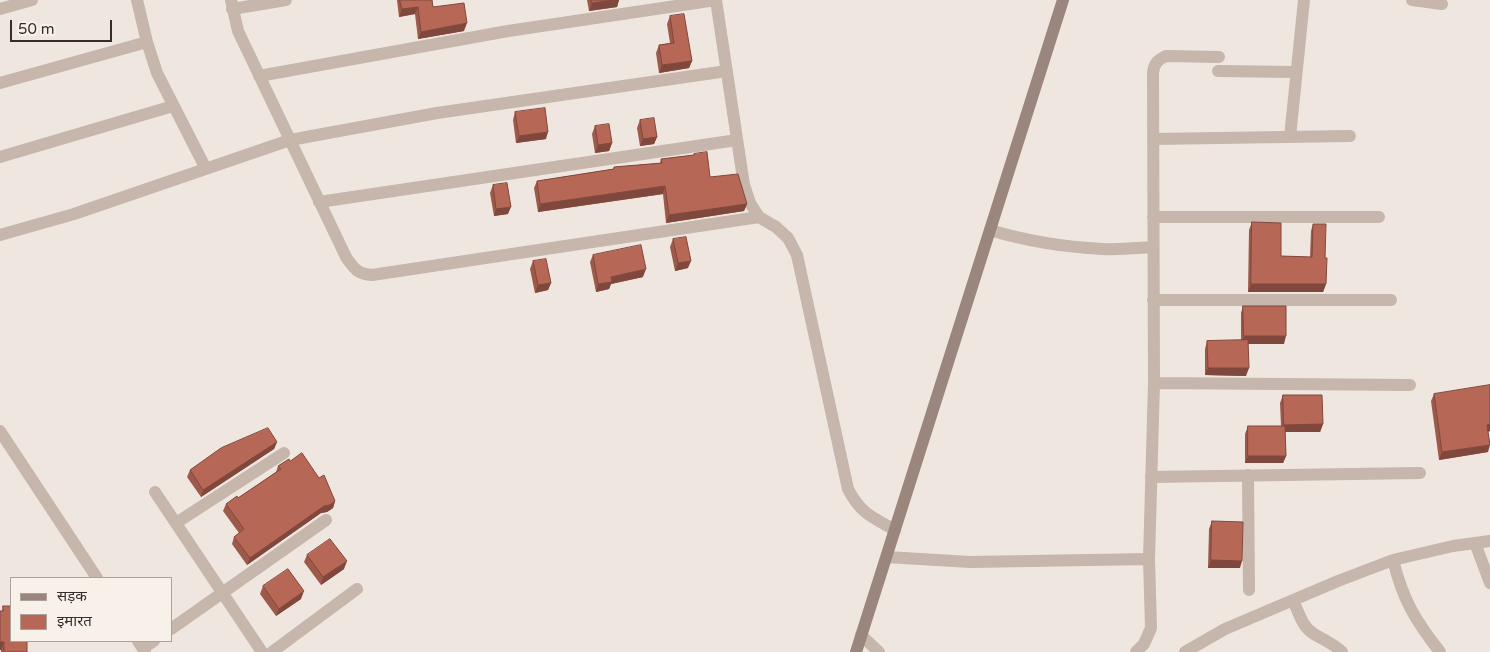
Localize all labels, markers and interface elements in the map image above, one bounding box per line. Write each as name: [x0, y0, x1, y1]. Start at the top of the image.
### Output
scale bar: [12, 10, 115, 42]
text: 50 m: [18, 20, 55, 38]
legend: [10, 577, 172, 642]
text: सड़क: [57, 587, 87, 605]
text: इमारत: [57, 612, 92, 630]

